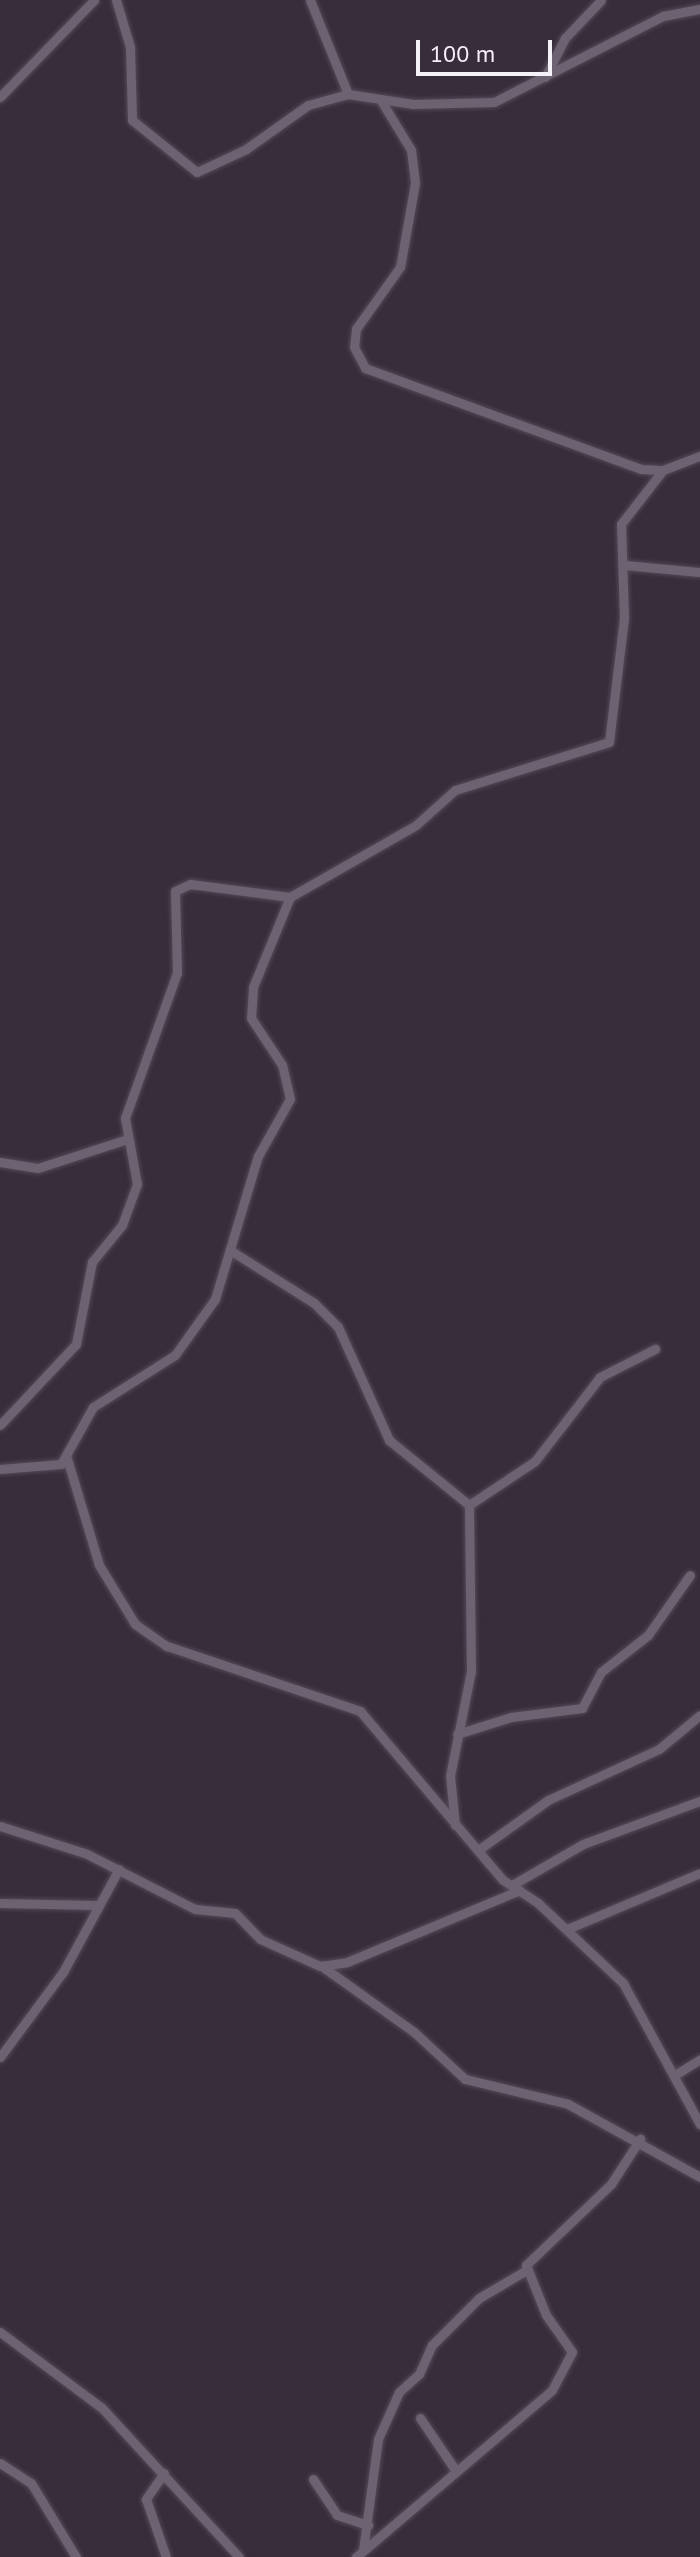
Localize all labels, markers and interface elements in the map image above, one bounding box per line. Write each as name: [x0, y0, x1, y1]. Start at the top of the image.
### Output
scale bar: [420, 24, 556, 74]
text: 100 m: [430, 38, 495, 69]

